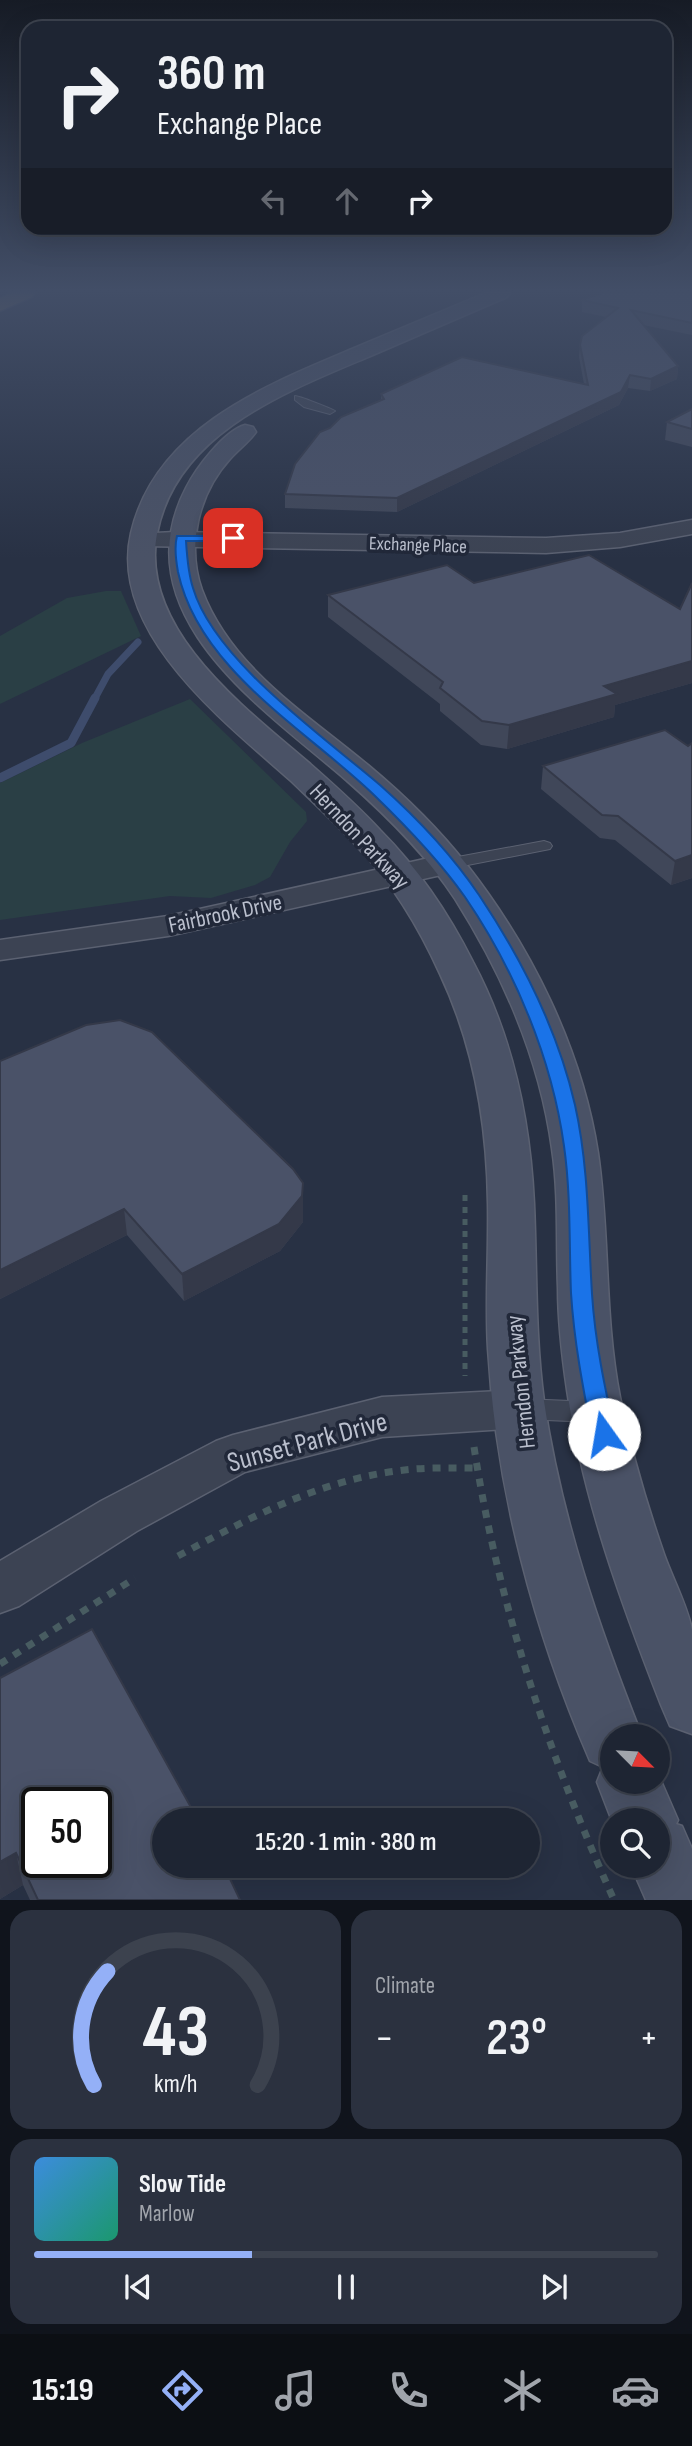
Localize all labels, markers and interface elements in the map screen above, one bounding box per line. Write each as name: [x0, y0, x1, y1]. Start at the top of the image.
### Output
text: 360 m: [157, 45, 265, 104]
icon: right: [42, 49, 133, 140]
text: Exchange Place: [157, 105, 322, 144]
icon: left: [255, 182, 293, 220]
icon: ahead: [328, 182, 366, 220]
icon: right: [401, 182, 439, 220]
pin: [203, 508, 263, 568]
icon: arrive: [214, 519, 252, 557]
street label: Exchange Place: [369, 532, 467, 559]
street label: Herndon Parkway: [303, 778, 415, 895]
street label: Fairbrook Drive: [166, 888, 285, 940]
street label: Herndon Parkway: [500, 1314, 542, 1450]
position arrow: [567, 1397, 641, 1471]
street label: Sunset Park Drive: [224, 1405, 391, 1480]
north arrow: [600, 1724, 670, 1794]
map controls: [600, 1724, 670, 1878]
speed limit sign: 50: [21, 1787, 112, 1878]
button: search: [600, 1808, 670, 1878]
text: 15:20 · 1 min · 380 m: [256, 1827, 436, 1858]
text: Climate: [375, 1972, 435, 2000]
text: 43: [142, 1990, 209, 2078]
text: 23°: [486, 2007, 547, 2070]
text: −: [375, 2016, 394, 2061]
text: +: [639, 2016, 658, 2061]
text: km/h: [154, 2069, 197, 2100]
text: Slow Tide: [139, 2169, 226, 2200]
text: Marlow: [139, 2200, 195, 2228]
icon: previous: [119, 2268, 157, 2306]
icon: pause: [327, 2268, 365, 2306]
icon: next: [535, 2268, 573, 2306]
icon: directions: [158, 2366, 207, 2415]
icon: music: [271, 2366, 320, 2415]
icon: phone: [384, 2366, 433, 2415]
icon: climate: [498, 2366, 547, 2415]
icon: car: [611, 2366, 660, 2415]
text: 15:19: [32, 2371, 94, 2410]

